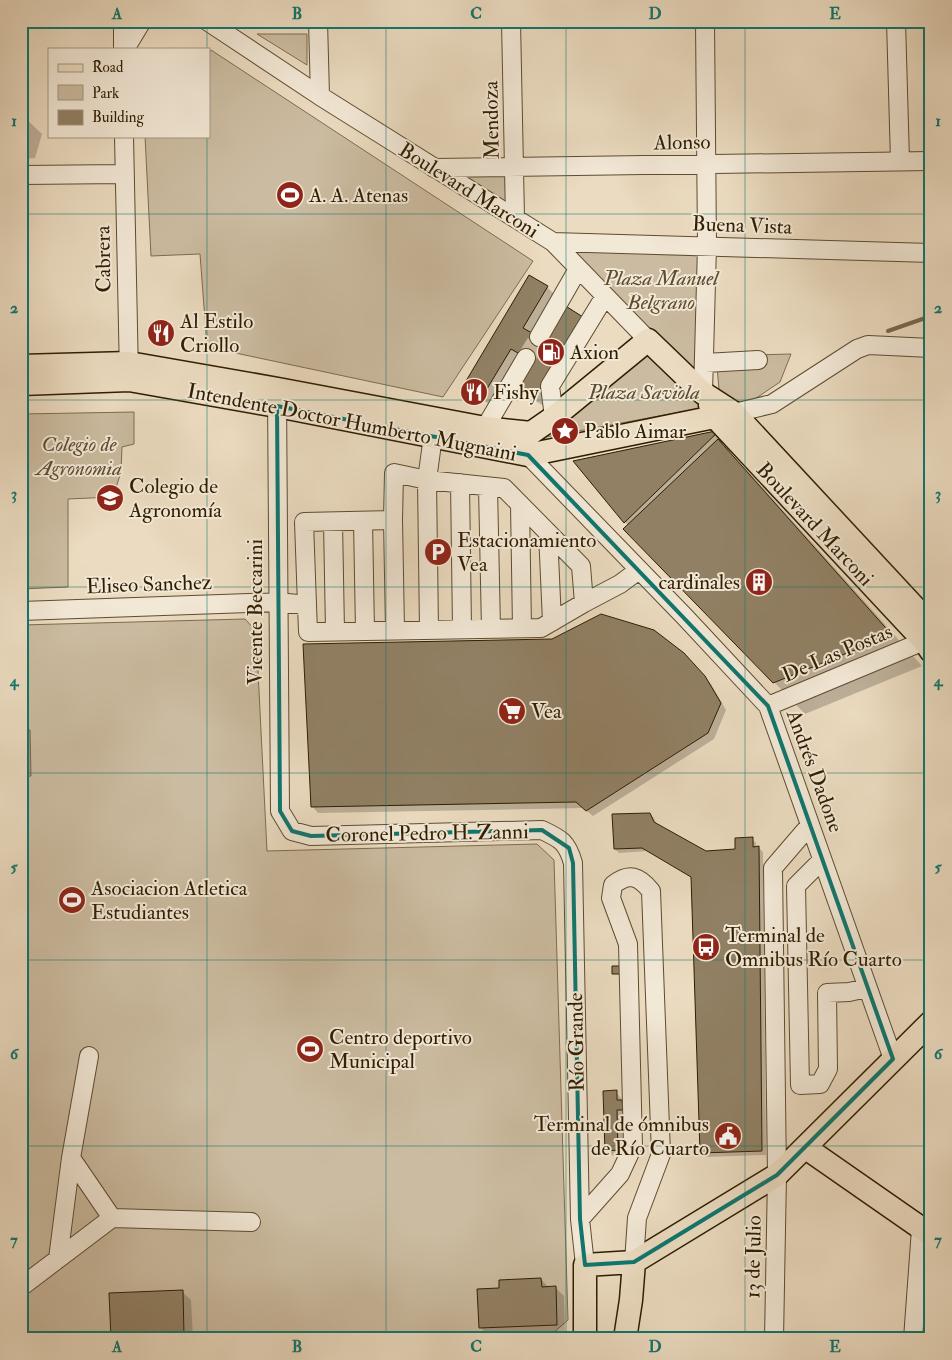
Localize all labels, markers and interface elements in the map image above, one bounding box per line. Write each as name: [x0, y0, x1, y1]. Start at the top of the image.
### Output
text: A: [111, 4, 123, 24]
text: B: [292, 4, 302, 24]
text: C: [470, 4, 482, 24]
text: D: [648, 4, 662, 24]
text: E: [829, 4, 841, 24]
legend: [48, 48, 210, 138]
text: Road: [92, 58, 124, 77]
street label: Mendoza: [477, 80, 506, 160]
text: Park: [92, 84, 119, 103]
text: Building: [92, 108, 144, 127]
text: 1: [11, 111, 17, 131]
text: 1: [935, 111, 941, 131]
street label: Alonso: [652, 129, 711, 157]
street label: Boulevard Marconi: [394, 136, 544, 245]
sports icon: A. A. Atenas: [275, 180, 305, 210]
place label: A. A. Atenas: [308, 182, 408, 209]
street label: Buena Vista: [691, 210, 793, 241]
street label: Cabrera: [89, 225, 118, 293]
park label: Plaza Manuel Belgrano: [603, 265, 720, 316]
text: 2: [10, 298, 18, 318]
text: 2: [934, 298, 942, 318]
place label: Al Estilo Criollo: [179, 308, 253, 359]
restaurant icon: Al Estilo Criollo: [146, 318, 176, 348]
fuel station icon: Axion: [536, 337, 566, 367]
place label: Axion: [569, 339, 619, 366]
street label: Intendente Doctor Humberto Mugnaini: [185, 377, 519, 468]
restaurant icon: Fishy: [459, 377, 489, 407]
place label: Fishy: [493, 379, 539, 406]
park label: Plaza Saviola: [587, 379, 700, 406]
place icon: Pablo Aimar: [550, 416, 580, 446]
place label: Pablo Aimar: [584, 418, 686, 445]
park label: Colegio de Agronomia: [34, 431, 122, 482]
street label: Boulevard Marconi: [750, 456, 879, 592]
place label: Colegio de Agronomía: [128, 473, 222, 524]
school or university icon: Colegio de Agronomía: [95, 483, 125, 513]
text: 3: [11, 484, 17, 504]
text: 3: [935, 484, 941, 504]
place label: Estacionamiento Vea: [457, 527, 596, 578]
parking icon: Estacionamiento Vea: [423, 537, 453, 567]
street label: Vicente Beccarini: [242, 539, 269, 685]
building icon: cardinales: [744, 567, 774, 597]
street label: Eliseo Sanchez: [86, 569, 213, 600]
place label: cardinales: [659, 569, 740, 596]
street label: De Las Postas: [778, 618, 897, 689]
text: 4: [9, 671, 20, 691]
text: 4: [933, 671, 944, 691]
supermarket icon: Vea: [497, 696, 527, 726]
place label: Vea: [531, 698, 562, 725]
street label: Andrés Dadone: [780, 705, 849, 836]
street label: Coronel Pedro H. Zanni: [325, 818, 529, 849]
text: 5: [10, 857, 18, 877]
text: 5: [934, 857, 942, 877]
place label: Asociacion Atletica Estudiantes: [90, 875, 248, 926]
sports icon: Asociacion Atletica Estudiantes: [57, 885, 87, 915]
place label: Terminal de Omnibus Río Cuarto: [725, 922, 902, 973]
bus stop icon: Terminal de Omnibus Río Cuarto: [691, 932, 721, 962]
street label: Río Grande: [562, 992, 591, 1092]
place label: Centro deportivo Municipal: [329, 1024, 472, 1075]
sports icon: Centro deportivo Municipal: [295, 1034, 325, 1064]
text: 6: [10, 1044, 20, 1064]
text: 6: [934, 1044, 944, 1064]
place label: Terminal de ómnibus de Río Cuarto: [534, 1111, 709, 1162]
public building icon: Terminal de ómnibus de Río Cuarto: [713, 1121, 743, 1151]
street label: 13 de Julio: [739, 1215, 768, 1299]
text: 7: [10, 1230, 18, 1250]
text: 7: [934, 1230, 942, 1250]
text: A: [111, 1337, 123, 1357]
text: B: [292, 1337, 302, 1357]
text: C: [470, 1337, 482, 1357]
text: D: [648, 1337, 662, 1357]
text: E: [829, 1337, 841, 1357]

